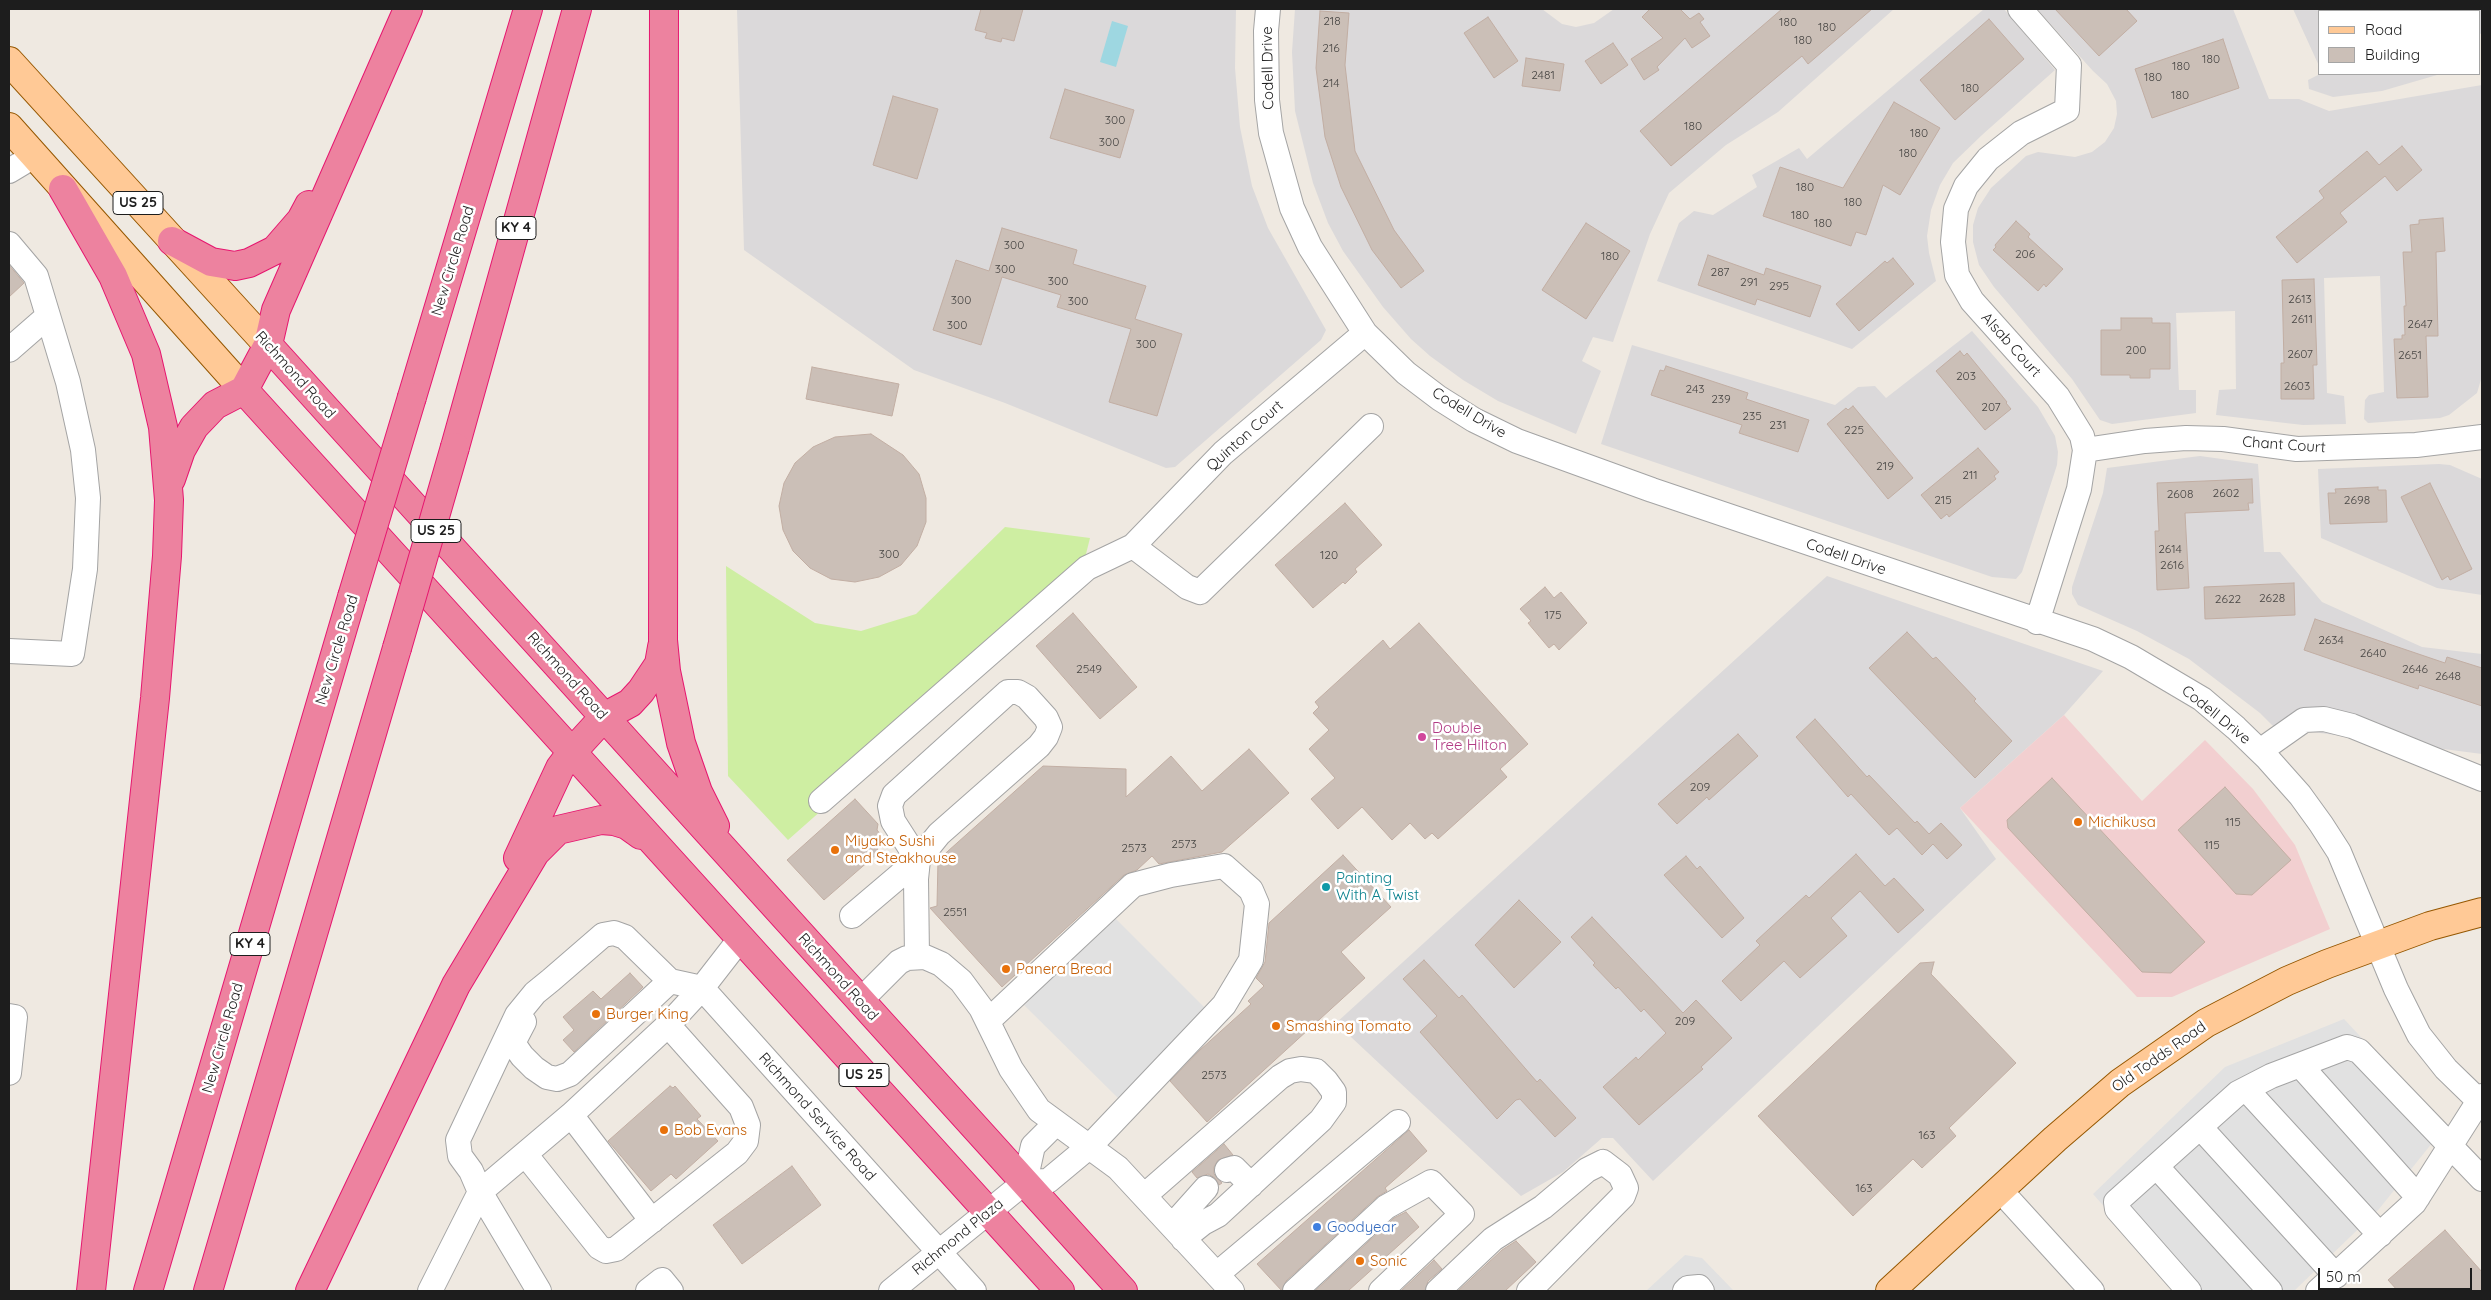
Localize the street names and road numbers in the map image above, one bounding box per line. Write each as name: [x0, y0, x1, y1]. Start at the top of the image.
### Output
street label: Codell Drive: [1258, 26, 1278, 110]
road number: US 25: [113, 192, 163, 214]
street label: New Circle Road: [428, 204, 478, 318]
road number: KY 4: [496, 217, 536, 240]
street label: Alsab Court: [1977, 309, 2045, 381]
street label: Richmond Road: [251, 328, 339, 422]
street label: Codell Drive: [1429, 384, 1509, 442]
street label: Quinton Court: [1203, 397, 1287, 475]
street label: Chant Court: [2242, 433, 2326, 457]
road number: US 25: [411, 520, 461, 542]
street label: Codell Drive: [1804, 535, 1888, 579]
street label: New Circle Road: [312, 593, 362, 707]
street label: Richmond Road: [523, 629, 611, 723]
street label: Codell Drive: [2178, 682, 2254, 748]
street label: Richmond Road: [794, 930, 882, 1024]
road number: KY 4: [230, 932, 270, 956]
street label: New Circle Road: [199, 981, 247, 1095]
street label: Old Todds Road: [2108, 1018, 2210, 1096]
street label: Richmond Service Road: [755, 1049, 879, 1185]
road number: US 25: [839, 1064, 889, 1086]
street label: Richmond Plaza: [909, 1195, 1007, 1279]

